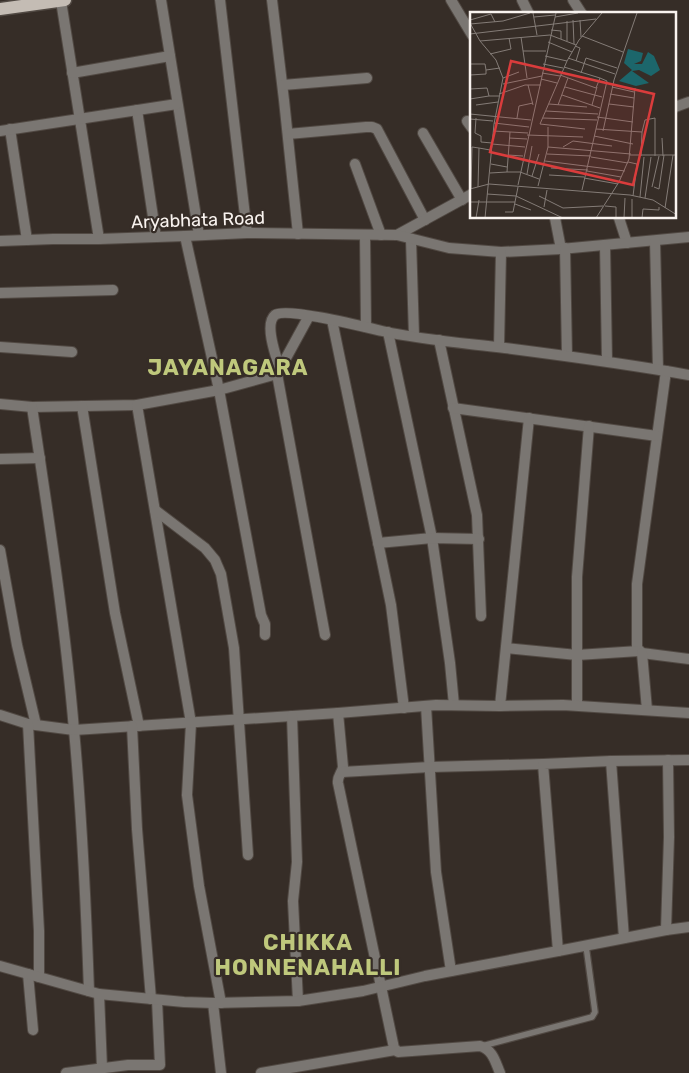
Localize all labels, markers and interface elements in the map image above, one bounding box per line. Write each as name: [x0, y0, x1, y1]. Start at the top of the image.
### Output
inset map: [470, 12, 676, 219]
street label: Aryabhata Road: [131, 207, 265, 233]
district label: JAYANAGARA: [148, 354, 308, 381]
district label: CHIKKA HONNENAHALLI: [215, 929, 401, 981]

